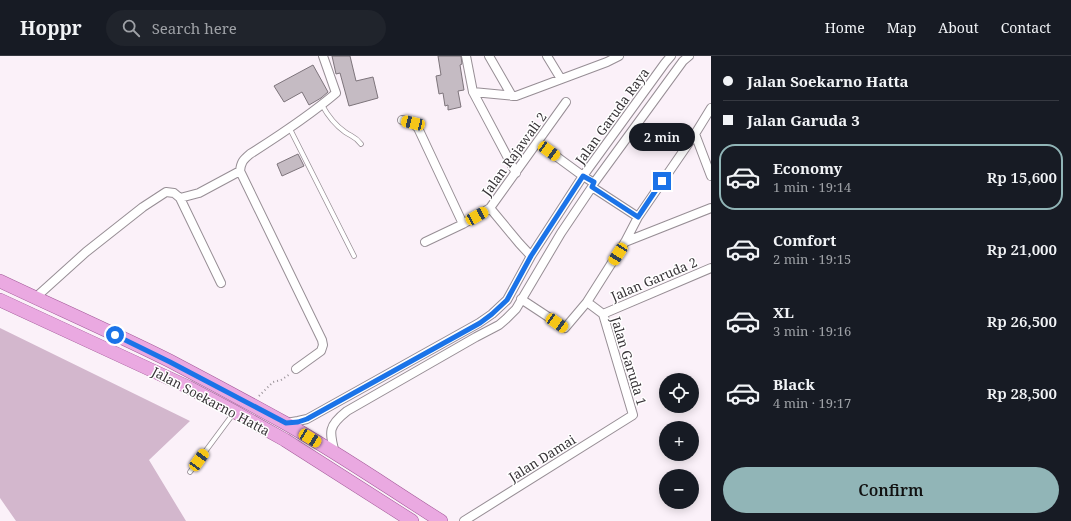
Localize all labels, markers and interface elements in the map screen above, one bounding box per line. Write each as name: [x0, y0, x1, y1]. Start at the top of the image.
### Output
search box: [106, 10, 386, 46]
text: Hoppr: [20, 15, 82, 41]
icon: search: [120, 17, 142, 39]
text: Search here: [152, 18, 237, 38]
text: Home: [825, 18, 865, 37]
text: Map: [887, 18, 916, 37]
text: About: [938, 18, 979, 37]
text: Contact: [1001, 18, 1051, 37]
street label: Jalan Garuda Raya: [570, 64, 653, 169]
text: Jalan Soekarno Hatta: [747, 71, 909, 91]
street label: Jalan Rajawali 2: [477, 108, 551, 200]
text: Jalan Garuda 3: [747, 110, 860, 130]
car: [400, 114, 426, 132]
callout: 2 min: [629, 123, 695, 151]
text: 2 min: [644, 128, 680, 146]
car: [536, 139, 562, 163]
text: Economy: [773, 158, 842, 178]
icon: car: [725, 159, 761, 195]
text: Rp 15,600: [987, 167, 1057, 187]
route end: [653, 172, 671, 190]
text: 1 min · 19:14: [773, 178, 851, 196]
car: [464, 205, 490, 227]
text: Comfort: [773, 230, 836, 250]
icon: car: [725, 231, 761, 267]
text: Rp 21,000: [987, 239, 1057, 259]
car: [606, 241, 630, 267]
text: 2 min · 19:15: [773, 250, 851, 268]
street label: Jalan Garuda 2: [607, 253, 700, 306]
text: XL: [773, 302, 794, 322]
icon: car: [725, 303, 761, 339]
car: [544, 311, 570, 335]
text: Rp 26,500: [987, 311, 1057, 331]
street label: Jalan Garuda 1: [607, 313, 651, 408]
text: 3 min · 19:16: [773, 322, 851, 340]
route start: [106, 326, 124, 344]
street label: Jalan Soekarno Hatta: [148, 362, 273, 440]
map controls: [659, 373, 699, 509]
button: locate: [659, 373, 699, 413]
text: Black: [773, 374, 815, 394]
icon: car: [725, 375, 761, 411]
text: Rp 28,500: [987, 383, 1057, 403]
text: 4 min · 19:17: [773, 394, 851, 412]
button: +: [659, 421, 699, 461]
car: [297, 427, 323, 449]
street label: Jalan Damai: [504, 430, 579, 486]
car: [187, 447, 211, 473]
button: Confirm: [723, 467, 1059, 513]
button: −: [659, 469, 699, 509]

